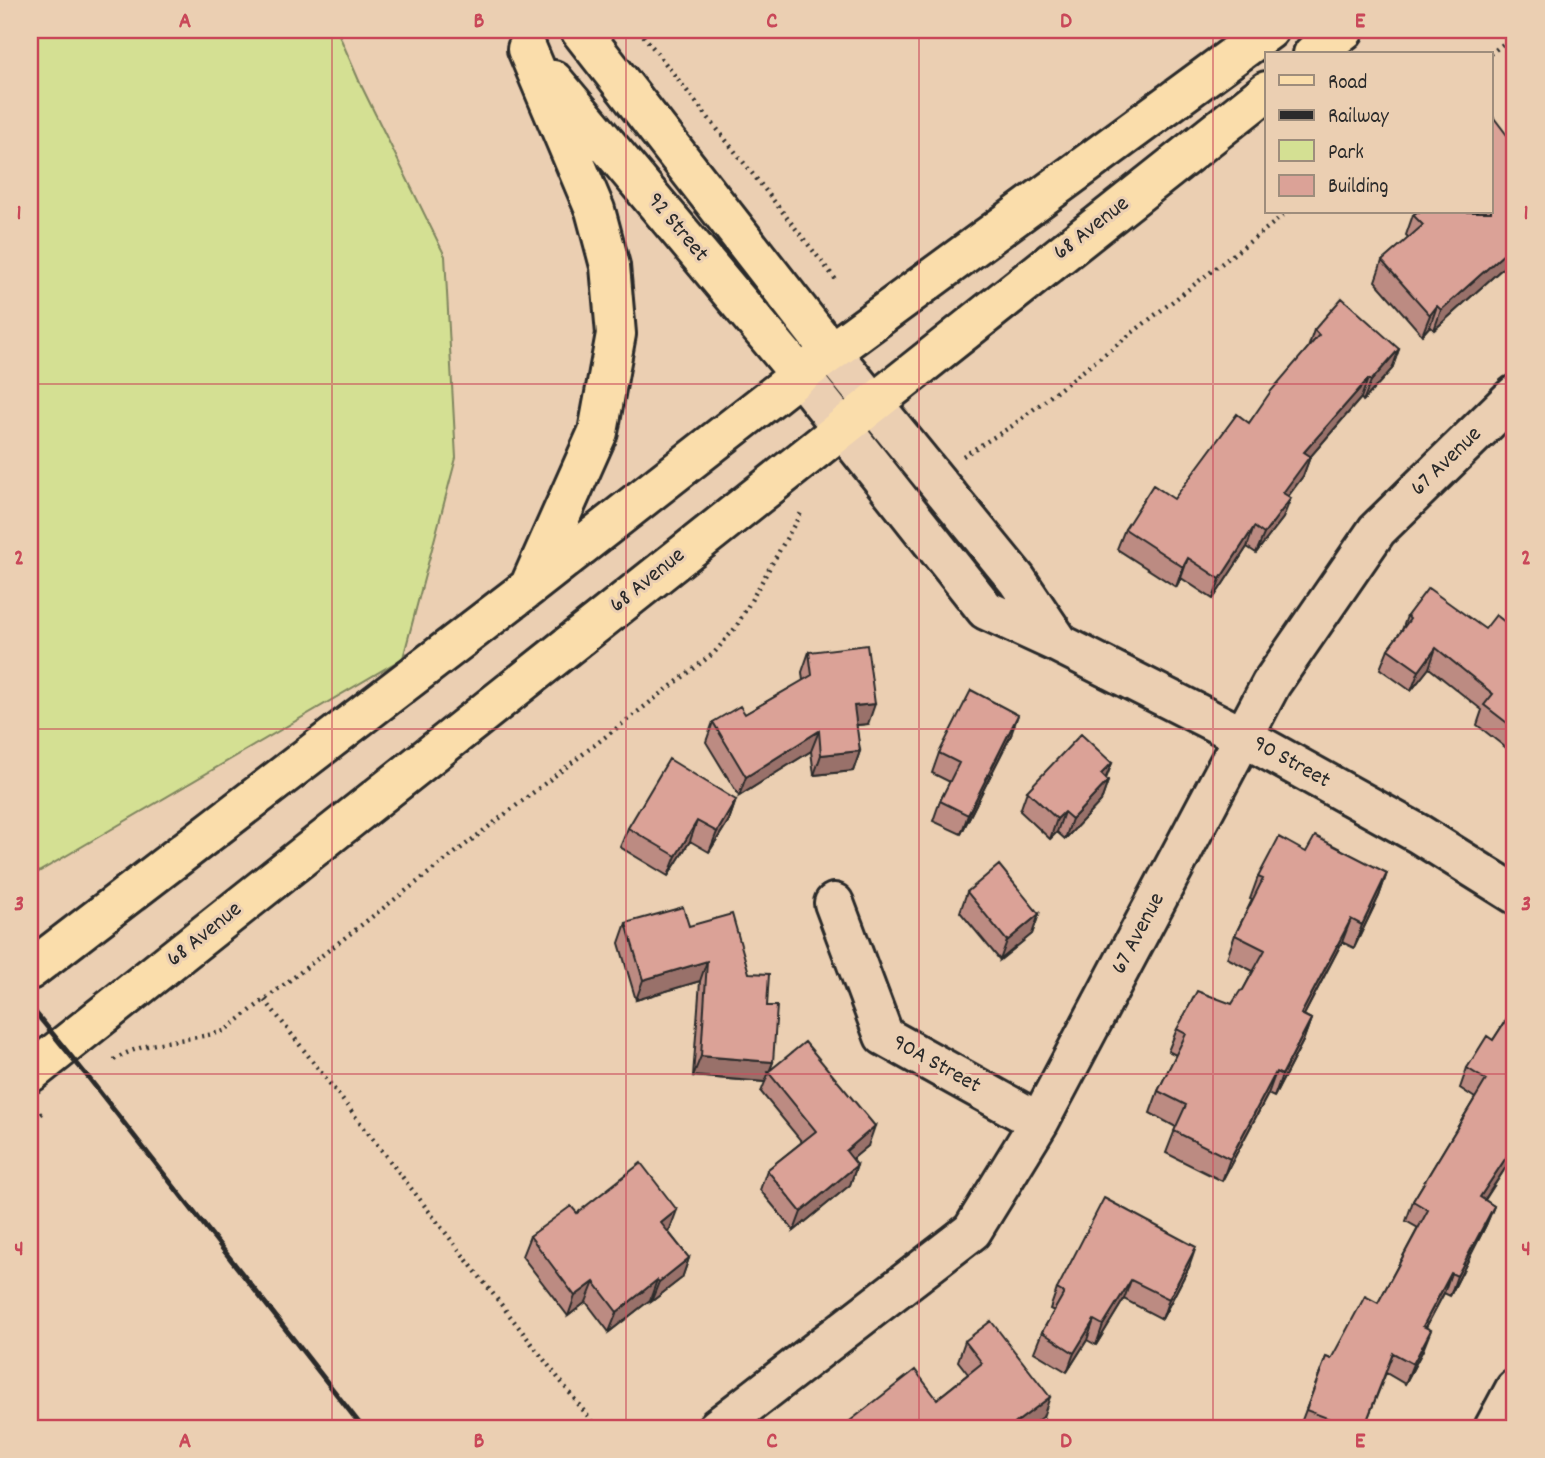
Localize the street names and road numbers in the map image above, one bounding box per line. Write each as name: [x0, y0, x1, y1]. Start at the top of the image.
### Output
street label: 92 Street: [638, 186, 716, 270]
street label: 68 Avenue: [1047, 189, 1137, 269]
street label: 67 Avenue: [1404, 419, 1490, 505]
street label: 68 Avenue: [603, 540, 693, 622]
street label: 90 Street: [1246, 728, 1336, 798]
street label: 67 Avenue: [1104, 887, 1174, 981]
street label: 68 Avenue: [160, 894, 250, 976]
street label: 90A Street: [886, 1027, 986, 1103]

